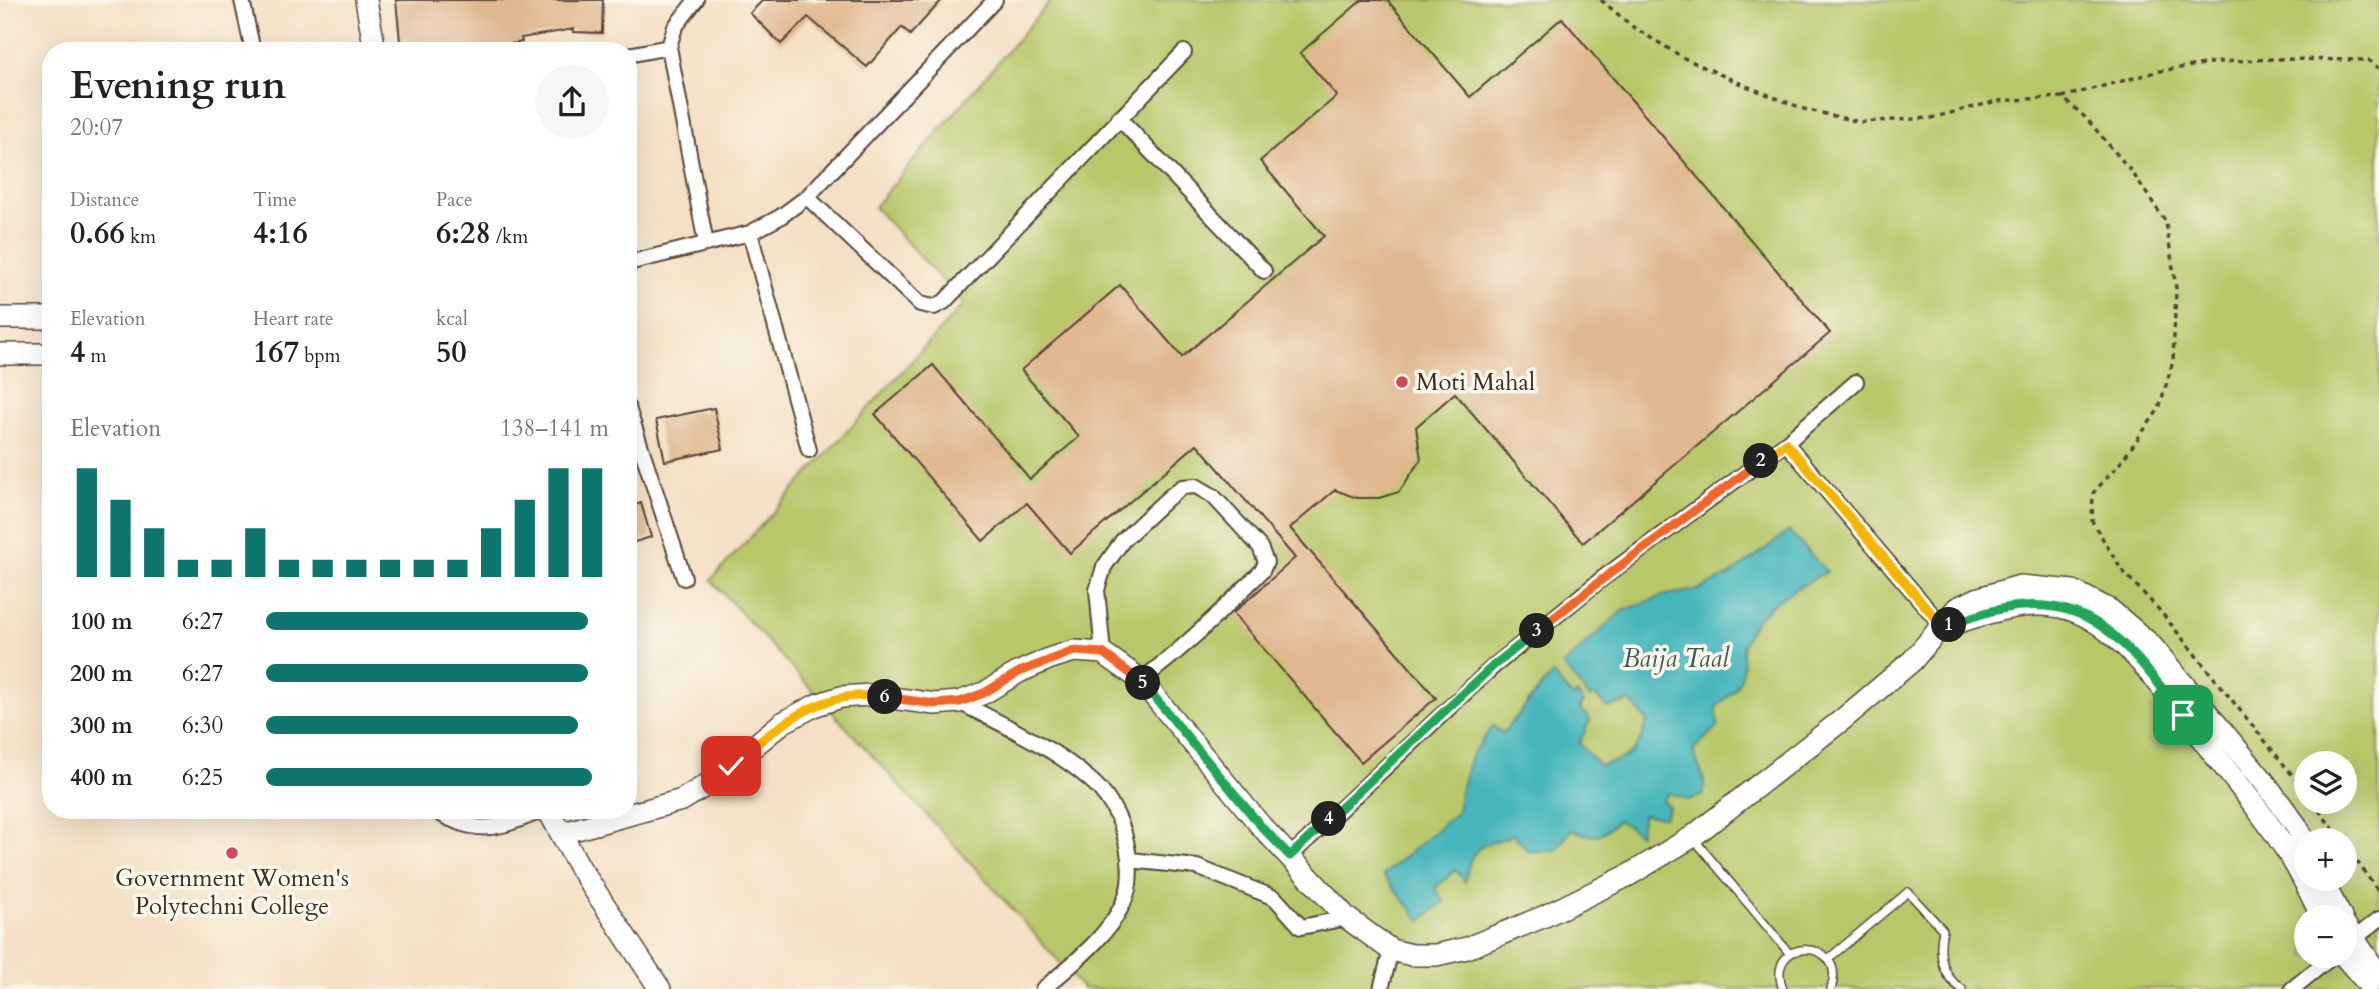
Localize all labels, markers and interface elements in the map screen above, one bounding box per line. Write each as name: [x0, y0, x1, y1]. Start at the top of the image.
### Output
text: Evening run: [70, 60, 286, 112]
button: share: [535, 65, 609, 139]
text: 20:07: [70, 112, 123, 143]
text: Distance: [70, 187, 139, 213]
text: Time: [253, 187, 297, 213]
text: Pace: [436, 187, 473, 213]
text: 0.66: [70, 213, 125, 254]
text: 4:16: [253, 213, 308, 254]
text: 6:28: [436, 213, 491, 254]
text: km: [125, 224, 156, 250]
text: /km: [491, 224, 528, 250]
text: Elevation: [70, 306, 145, 332]
text: Heart rate: [253, 306, 334, 332]
text: kcal: [436, 306, 468, 332]
text: 4: [70, 332, 85, 373]
text: 167: [253, 332, 299, 373]
text: 50: [436, 332, 467, 373]
text: m: [85, 343, 107, 369]
text: bpm: [299, 343, 341, 369]
place label: Moti Mahal: [1416, 366, 1535, 399]
marker: Moti Mahal: [1394, 374, 1410, 390]
text: Elevation: [70, 413, 161, 444]
text: 138–141 m: [500, 413, 609, 444]
pin: 2: [1744, 444, 1778, 478]
text: 2: [1756, 447, 1765, 473]
text: 100 m: [70, 606, 133, 637]
text: 6:27: [182, 606, 223, 637]
pin: 1: [1932, 608, 1966, 642]
text: 1: [1944, 611, 1953, 637]
pin: 3: [1520, 614, 1554, 648]
text: 3: [1532, 617, 1541, 643]
water label: Baija Taal: [1623, 641, 1730, 676]
text: 200 m: [70, 658, 133, 689]
text: 6:27: [182, 658, 223, 689]
pin: 5: [1126, 666, 1160, 700]
text: 5: [1138, 669, 1147, 695]
pin: 6: [868, 680, 903, 714]
text: 6: [880, 683, 889, 709]
pin: [2153, 685, 2213, 745]
icon: arrive: [2164, 696, 2202, 734]
text: 300 m: [70, 710, 133, 741]
text: 6:30: [182, 710, 223, 741]
pin: [701, 736, 761, 796]
icon: check: [712, 747, 750, 785]
map controls: [2294, 751, 2357, 968]
button: layers: [2294, 751, 2357, 814]
text: 400 m: [70, 762, 133, 793]
text: 6:25: [182, 762, 223, 793]
pin: 4: [1312, 802, 1346, 836]
text: 4: [1324, 805, 1333, 831]
button: +: [2294, 828, 2357, 891]
marker: Government Women's Polytechni College: [224, 845, 240, 861]
place label: Government Women's Polytechni College: [115, 862, 349, 923]
button: −: [2294, 905, 2357, 968]

